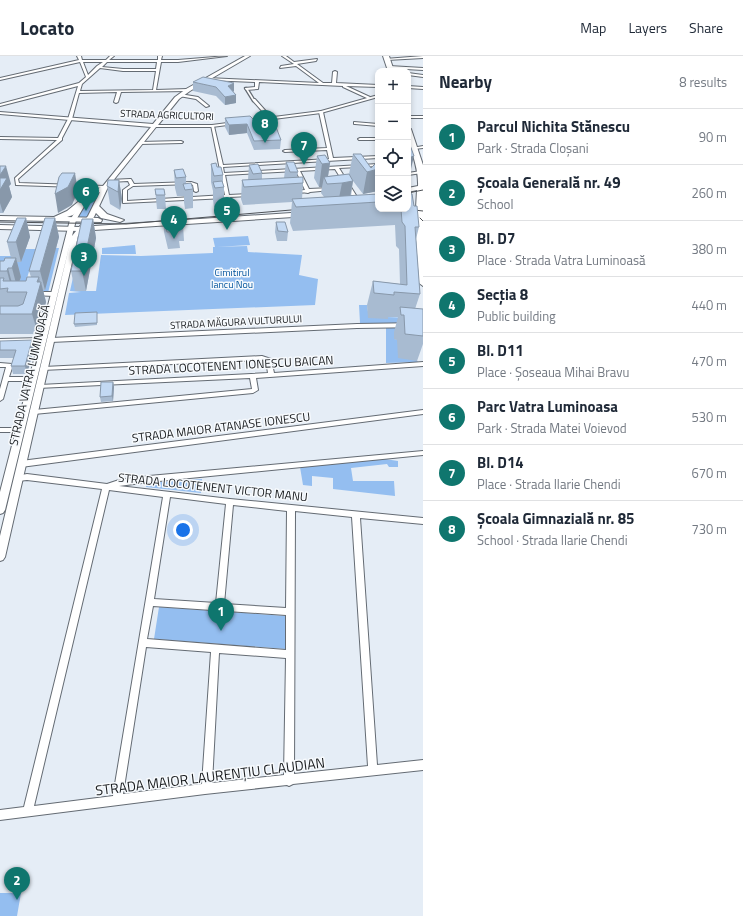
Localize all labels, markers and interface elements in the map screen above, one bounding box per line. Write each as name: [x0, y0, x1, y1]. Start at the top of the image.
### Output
text: Locato: [20, 13, 74, 42]
text: Map: [580, 17, 606, 38]
text: Layers: [628, 17, 667, 38]
text: Share: [689, 17, 723, 38]
map controls: [375, 68, 411, 212]
button: +: [375, 68, 411, 104]
text: Nearby: [439, 69, 492, 95]
text: 8 results: [679, 72, 727, 92]
button: −: [375, 104, 411, 140]
street label: STRADA AGRICULTORI: [120, 106, 214, 124]
pin: 8: [252, 110, 278, 143]
text: Parcul Nichita Stănescu: [477, 115, 630, 138]
text: 1: [448, 127, 456, 147]
text: 90 m: [699, 127, 727, 147]
pin: 7: [291, 132, 317, 165]
text: Park · Strada Cloșani: [477, 138, 589, 158]
button: locate: [375, 140, 411, 176]
text: Școala Generală nr. 49: [477, 171, 621, 194]
button: layers: [375, 176, 411, 212]
pin: 6: [73, 178, 99, 211]
text: 2: [448, 183, 456, 203]
text: 260 m: [691, 183, 727, 203]
text: School: [477, 194, 513, 214]
pin: 5: [214, 197, 240, 230]
pin: 4: [161, 206, 187, 239]
text: Bl. D7: [477, 227, 515, 250]
text: 3: [448, 239, 456, 259]
text: 380 m: [691, 239, 727, 259]
pin: 3: [71, 243, 97, 276]
text: Place · Strada Vatra Luminoasă: [477, 250, 646, 270]
park label: Cimitirul Iancu Nou: [211, 265, 253, 292]
text: Secția 8: [477, 283, 528, 306]
text: 4: [448, 295, 456, 315]
text: 440 m: [691, 295, 727, 315]
street label: STRADA VATRA LUMINOASĂ: [4, 303, 54, 447]
text: Public building: [477, 306, 556, 326]
street label: STRADA MĂGURA VULTURULUI: [170, 311, 302, 333]
text: Bl. D11: [477, 339, 524, 362]
street label: STRADA LOCOTENENT IONESCU BAICAN: [128, 350, 334, 380]
text: 5: [448, 351, 456, 371]
text: 470 m: [691, 351, 727, 371]
text: Place · Șoseaua Mihai Bravu: [477, 362, 629, 382]
text: Parc Vatra Luminoasa: [477, 395, 618, 418]
street label: STRADA MAIOR ATANASE IONESCU: [131, 407, 311, 447]
text: 6: [448, 407, 456, 427]
text: 530 m: [691, 407, 727, 427]
text: Park · Strada Matei Voievod: [477, 418, 627, 438]
text: Bl. D14: [477, 451, 524, 474]
text: 7: [448, 463, 456, 483]
text: 670 m: [691, 463, 727, 483]
street label: STRADA LOCOTENENT VICTOR MANU: [117, 468, 309, 506]
text: Place · Strada Ilarie Chendi: [477, 474, 620, 494]
text: Școala Gimnazială nr. 85: [477, 507, 634, 530]
text: 8: [448, 519, 456, 539]
text: 730 m: [691, 519, 727, 539]
your location: [173, 520, 193, 540]
text: School · Strada Ilarie Chendi: [477, 530, 628, 550]
pin: 1: [208, 598, 234, 631]
street label: STRADA MAIOR LAURENȚIU CLAUDIAN: [94, 751, 326, 801]
pin: 2: [4, 867, 30, 900]

